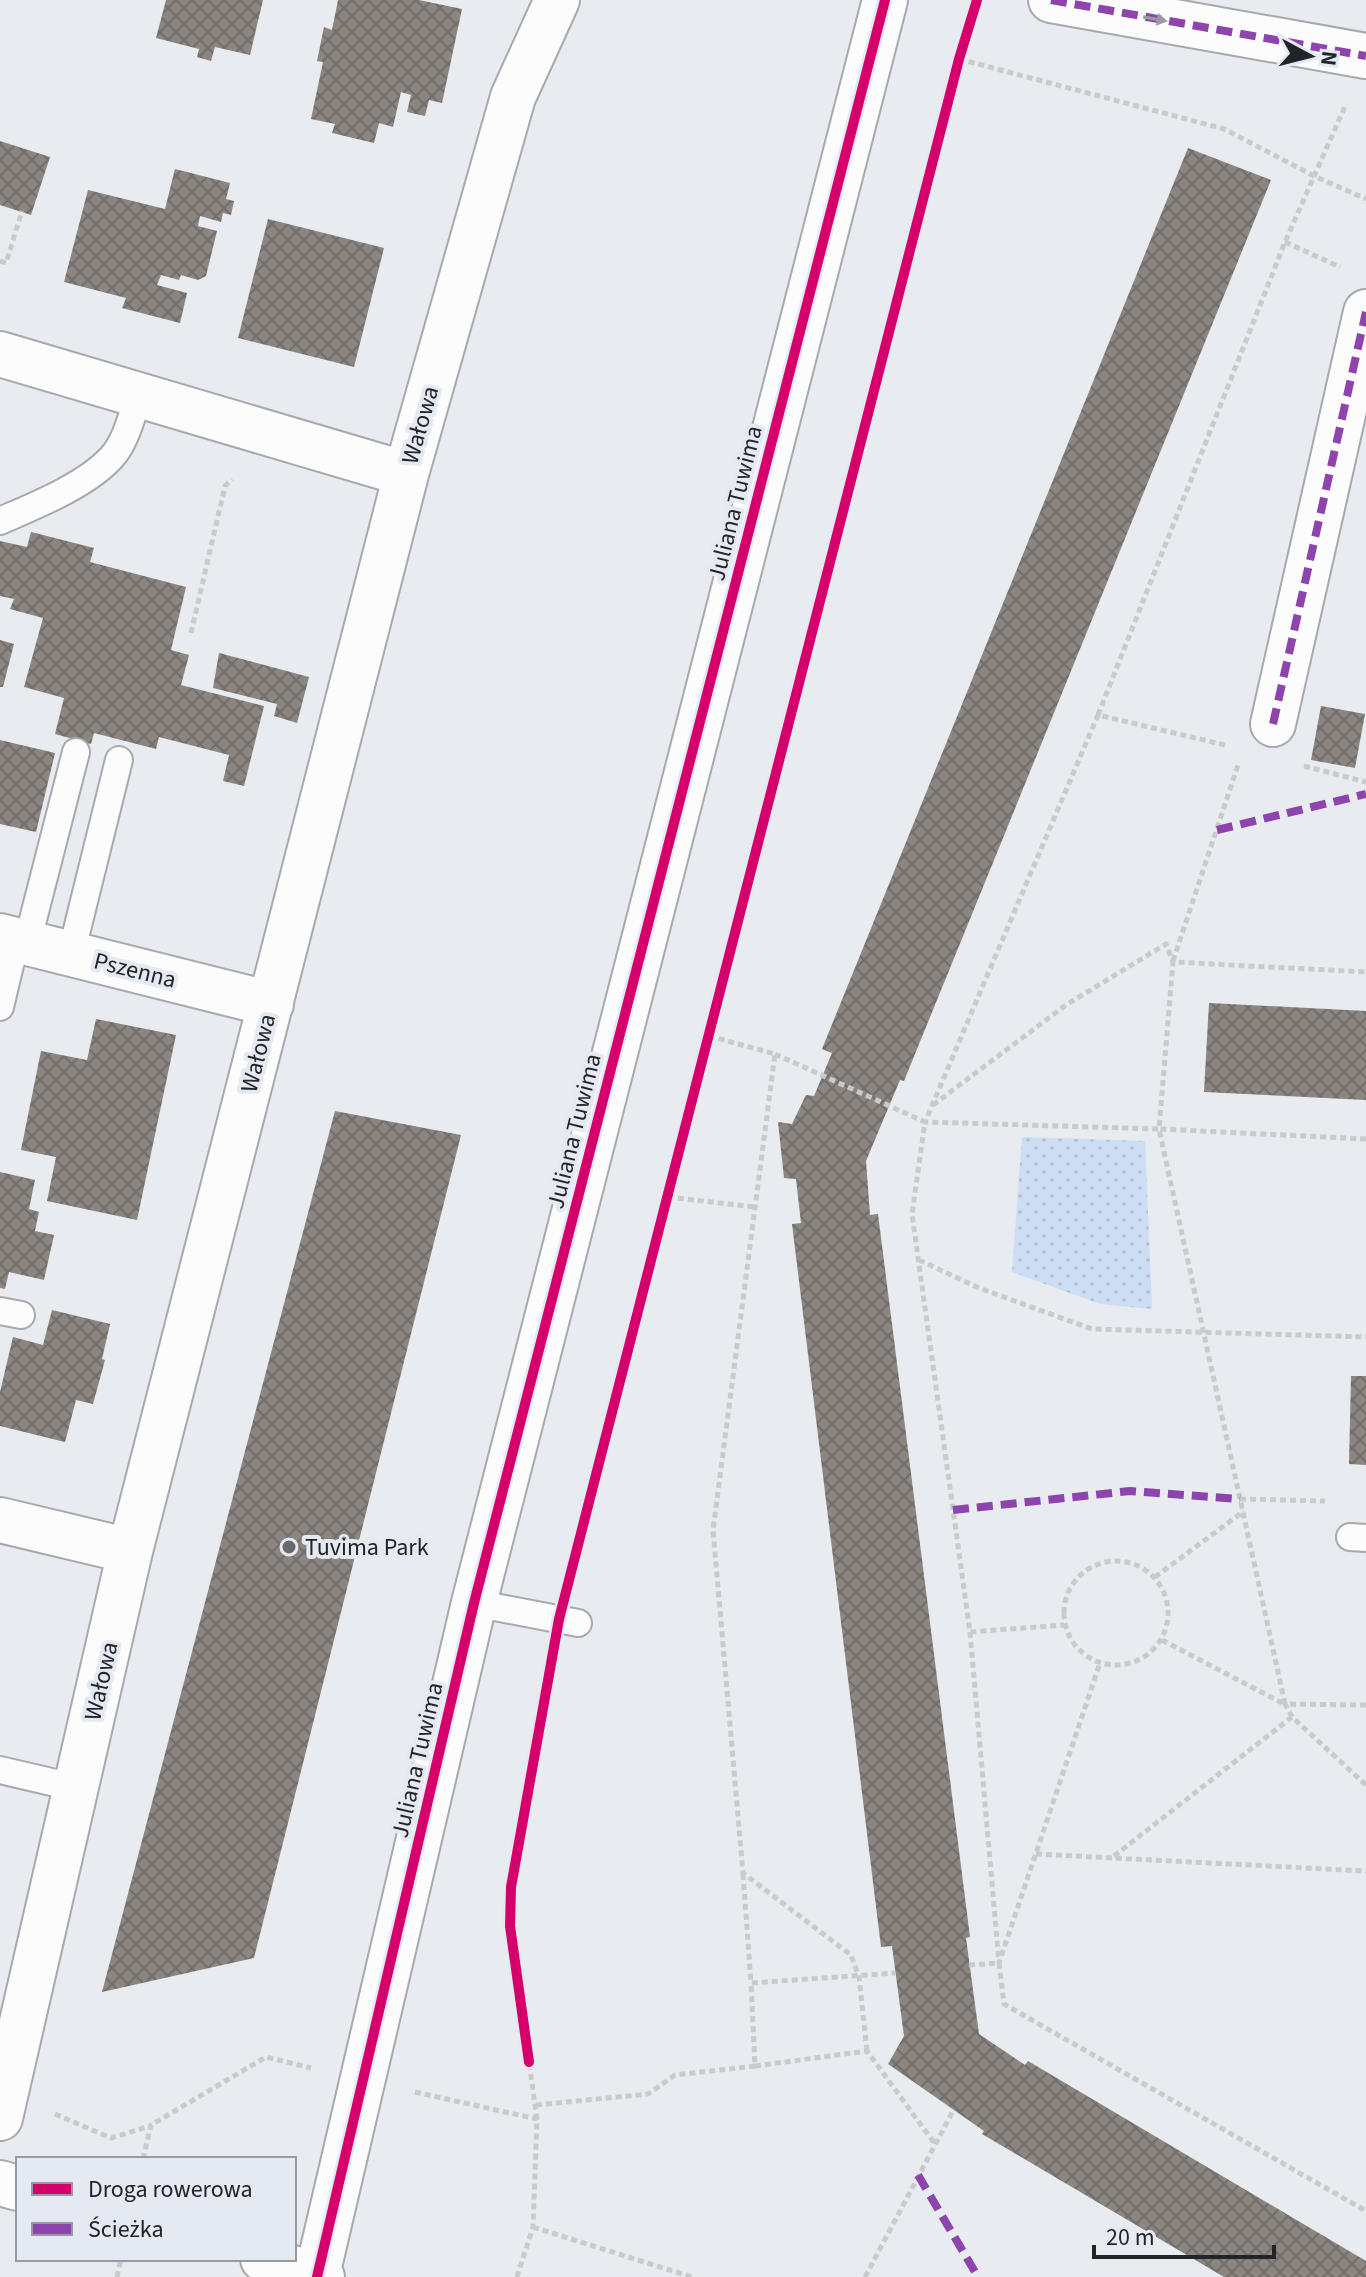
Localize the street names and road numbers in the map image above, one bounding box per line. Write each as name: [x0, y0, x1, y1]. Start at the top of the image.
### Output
street label: Wałowa: [393, 382, 448, 468]
street label: Juliana Tuwima: [699, 422, 772, 584]
street label: Pszenna: [90, 943, 180, 998]
street label: Wałowa: [232, 1010, 285, 1096]
street label: Juliana Tuwima: [538, 1050, 611, 1212]
street label: Wałowa: [75, 1638, 128, 1724]
street label: Juliana Tuwima: [383, 1679, 452, 1841]

